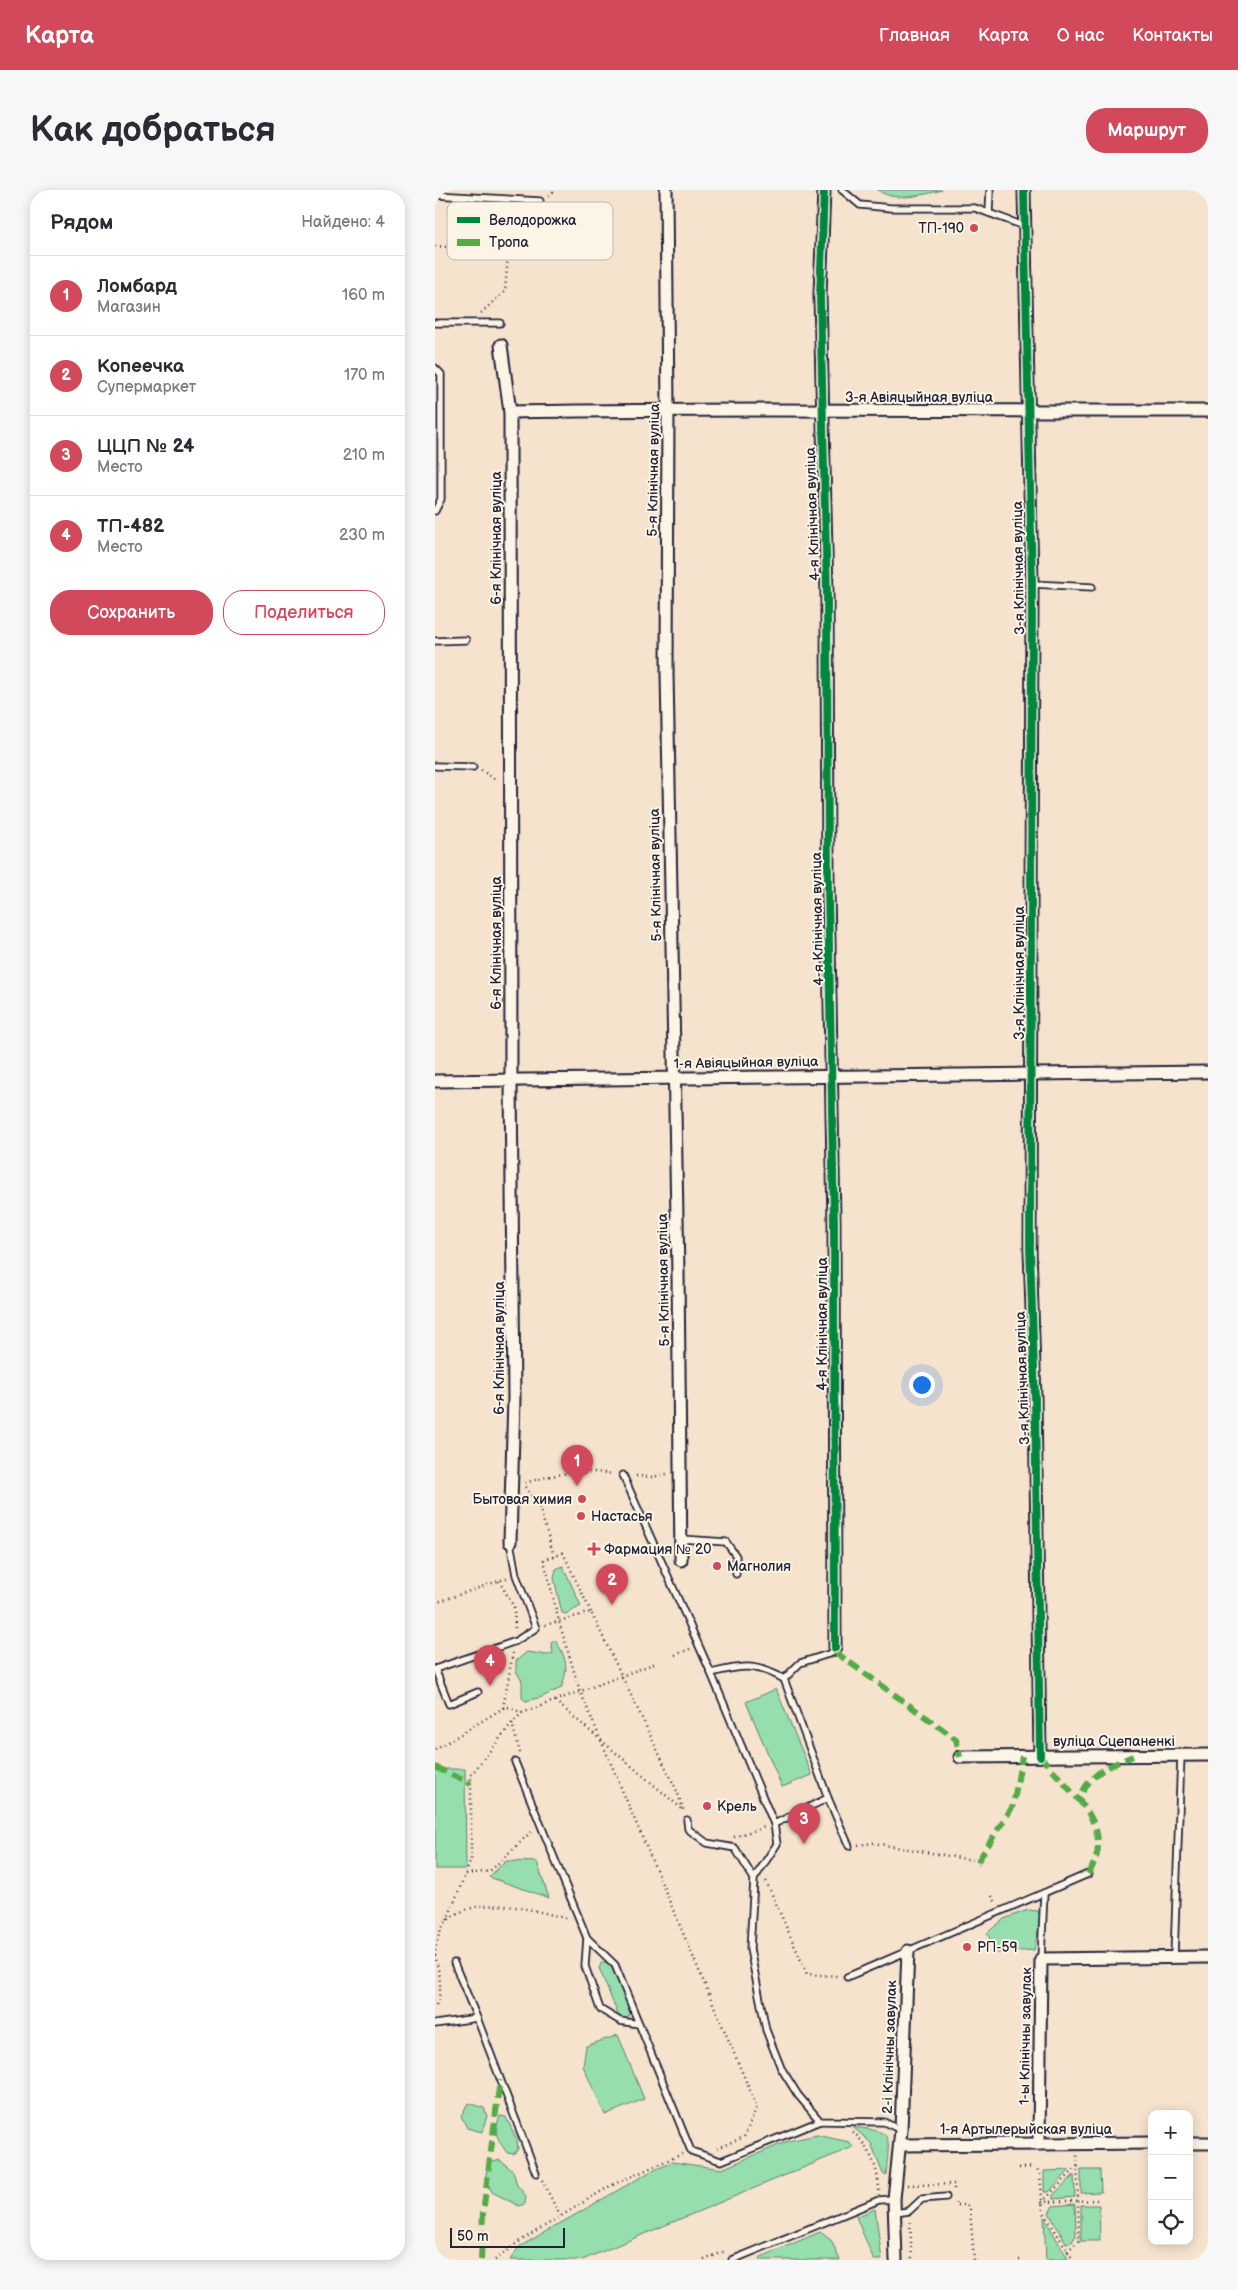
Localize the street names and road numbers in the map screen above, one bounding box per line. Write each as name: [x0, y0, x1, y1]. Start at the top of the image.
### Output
street label: 3-я Авіяцыйная вуліца: [845, 389, 994, 406]
street label: 5-я Клінічная вуліца: [644, 403, 663, 537]
street label: 4-я Клінічная вуліца: [802, 446, 823, 581]
street label: 6-я Клінічная вуліца: [488, 470, 505, 605]
street label: 3-я Клінічная вуліца: [1009, 500, 1028, 635]
street label: 5-я Клінічная вуліца: [646, 808, 665, 942]
street label: 4-я Клінічная вуліца: [808, 851, 827, 986]
street label: 6-я Клінічная вуліца: [488, 875, 505, 1010]
street label: 3-я Клінічная вуліца: [1011, 905, 1028, 1040]
street label: 1-я Авіяцыйная вуліца: [673, 1053, 819, 1072]
street label: 5-я Клінічная вуліца: [654, 1213, 673, 1347]
street label: 4-я Клінічная вуліца: [814, 1256, 831, 1391]
street label: 6-я Клінічная вуліца: [491, 1280, 508, 1415]
street label: 3-я Клінічная вуліца: [1012, 1310, 1033, 1445]
street label: вуліца Сцепаненкі: [1053, 1733, 1175, 1750]
street label: 1-ы Клінічны завулак: [1016, 1966, 1035, 2105]
street label: 2-і Клінічны завулак: [879, 1979, 900, 2114]
street label: 1-я Артылерыйская вуліца: [940, 2121, 1113, 2138]

